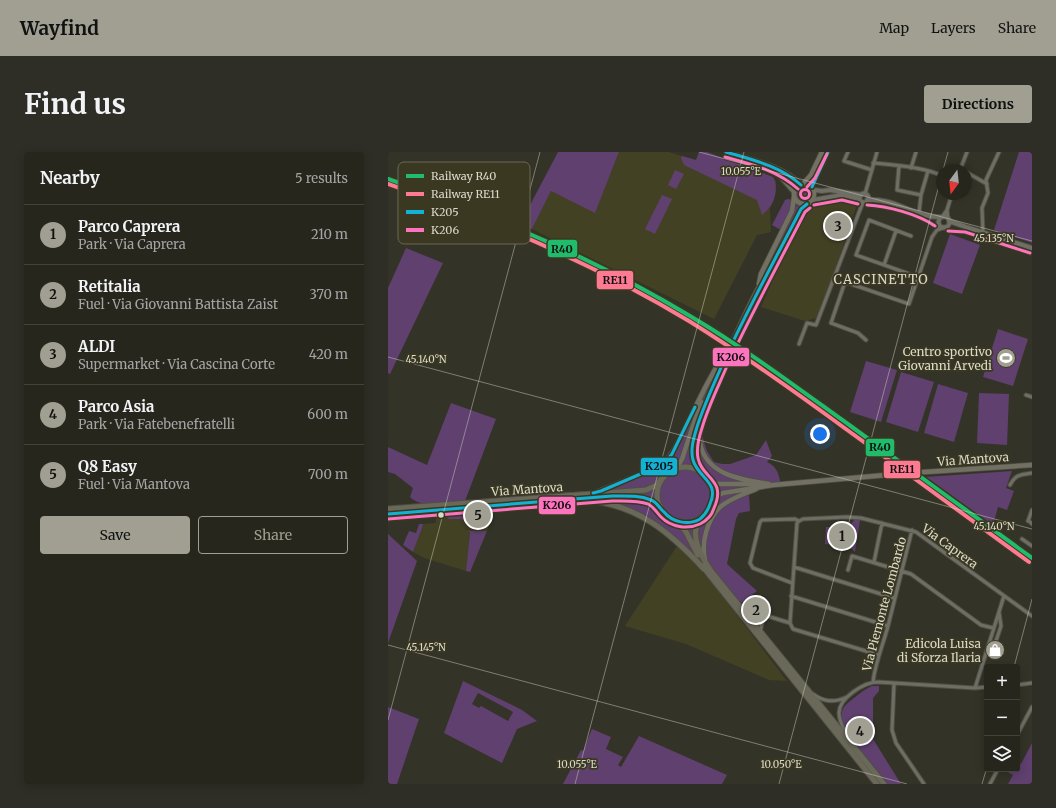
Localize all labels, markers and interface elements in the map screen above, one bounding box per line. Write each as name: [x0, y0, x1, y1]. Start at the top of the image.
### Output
text: Wayfind: [20, 16, 99, 40]
text: Map: [879, 19, 909, 37]
text: Layers: [931, 19, 976, 37]
text: Share: [998, 19, 1036, 37]
button: Directions: [924, 85, 1032, 123]
text: Find us: [24, 86, 126, 122]
legend: [398, 162, 530, 244]
north arrow: [936, 164, 972, 200]
text: 10.055°E: [721, 165, 762, 178]
text: Nearby: [40, 167, 100, 189]
text: Railway R40: [431, 169, 496, 183]
text: 5 results: [295, 170, 348, 187]
text: Railway RE11: [431, 187, 500, 201]
text: K205: [431, 205, 459, 219]
pin: 3: [825, 211, 851, 241]
text: Parco Caprera: [78, 217, 180, 236]
text: K206: [431, 223, 459, 237]
text: 1: [50, 226, 56, 243]
text: 210 m: [311, 226, 348, 243]
text: 45.135°N: [974, 232, 1014, 245]
text: Park · Via Caprera: [78, 236, 186, 253]
line badge: R40: [547, 239, 578, 258]
text: R40: [551, 242, 573, 256]
line badge: RE11: [596, 270, 634, 290]
district label: CASCINETTO: [833, 271, 929, 288]
text: RE11: [603, 273, 627, 287]
text: Retitalia: [78, 277, 141, 296]
text: 2: [49, 286, 57, 303]
text: 370 m: [310, 286, 348, 303]
text: Fuel · Via Giovanni Battista Zaist: [78, 296, 278, 313]
text: ALDI: [78, 337, 115, 356]
place label: Centro sportivo Giovanni Arvedi: [898, 344, 992, 373]
text: 3: [49, 346, 57, 363]
text: 420 m: [309, 346, 348, 363]
line badge: K206: [712, 347, 750, 367]
sports icon: Centro sportivo Giovanni Arvedi: [995, 347, 1017, 369]
text: K206: [717, 350, 746, 364]
text: 45.140°N: [405, 353, 447, 366]
text: Supermarket · Via Cascina Corte: [78, 356, 275, 373]
text: Parco Asia: [78, 397, 155, 416]
text: 4: [49, 406, 57, 423]
text: 600 m: [307, 406, 348, 423]
text: Park · Via Fatebenefratelli: [78, 416, 235, 433]
your location: [810, 424, 830, 444]
line badge: R40: [865, 438, 895, 457]
text: R40: [869, 440, 891, 454]
street label: Via Mantova: [936, 449, 1010, 469]
text: Q8 Easy: [78, 457, 137, 476]
line badge: K205: [640, 457, 678, 476]
text: K205: [645, 459, 673, 473]
line badge: RE11: [883, 460, 921, 479]
text: RE11: [890, 462, 914, 476]
text: 5: [49, 466, 57, 483]
text: 700 m: [308, 466, 348, 483]
text: Fuel · Via Mantova: [78, 476, 190, 493]
street label: Via Mantova: [490, 479, 564, 499]
line badge: K206: [538, 496, 576, 515]
text: K206: [543, 498, 572, 512]
pin: 5: [465, 500, 491, 530]
unlabelled marker: [436, 510, 446, 520]
button: Save: [40, 516, 190, 554]
button: Share: [198, 516, 348, 554]
street label: Via Caprera: [918, 520, 981, 572]
text: 45.140°N: [973, 520, 1015, 533]
pin: 1: [829, 521, 855, 551]
street label: Via Piemonte Lombardo: [859, 535, 909, 674]
pin: 2: [743, 595, 769, 625]
place label: Edicola Luisa di Sforza Ilaria: [897, 636, 982, 665]
shop icon: Edicola Luisa di Sforza Ilaria: [984, 639, 1006, 661]
text: 45.145°N: [406, 641, 446, 654]
map controls: [984, 664, 1020, 772]
button: +: [984, 664, 1020, 700]
button: −: [984, 700, 1020, 736]
pin: 4: [847, 716, 873, 746]
button: layers: [984, 736, 1020, 772]
text: 10.055°E: [557, 758, 598, 771]
text: 10.050°E: [760, 758, 802, 771]

